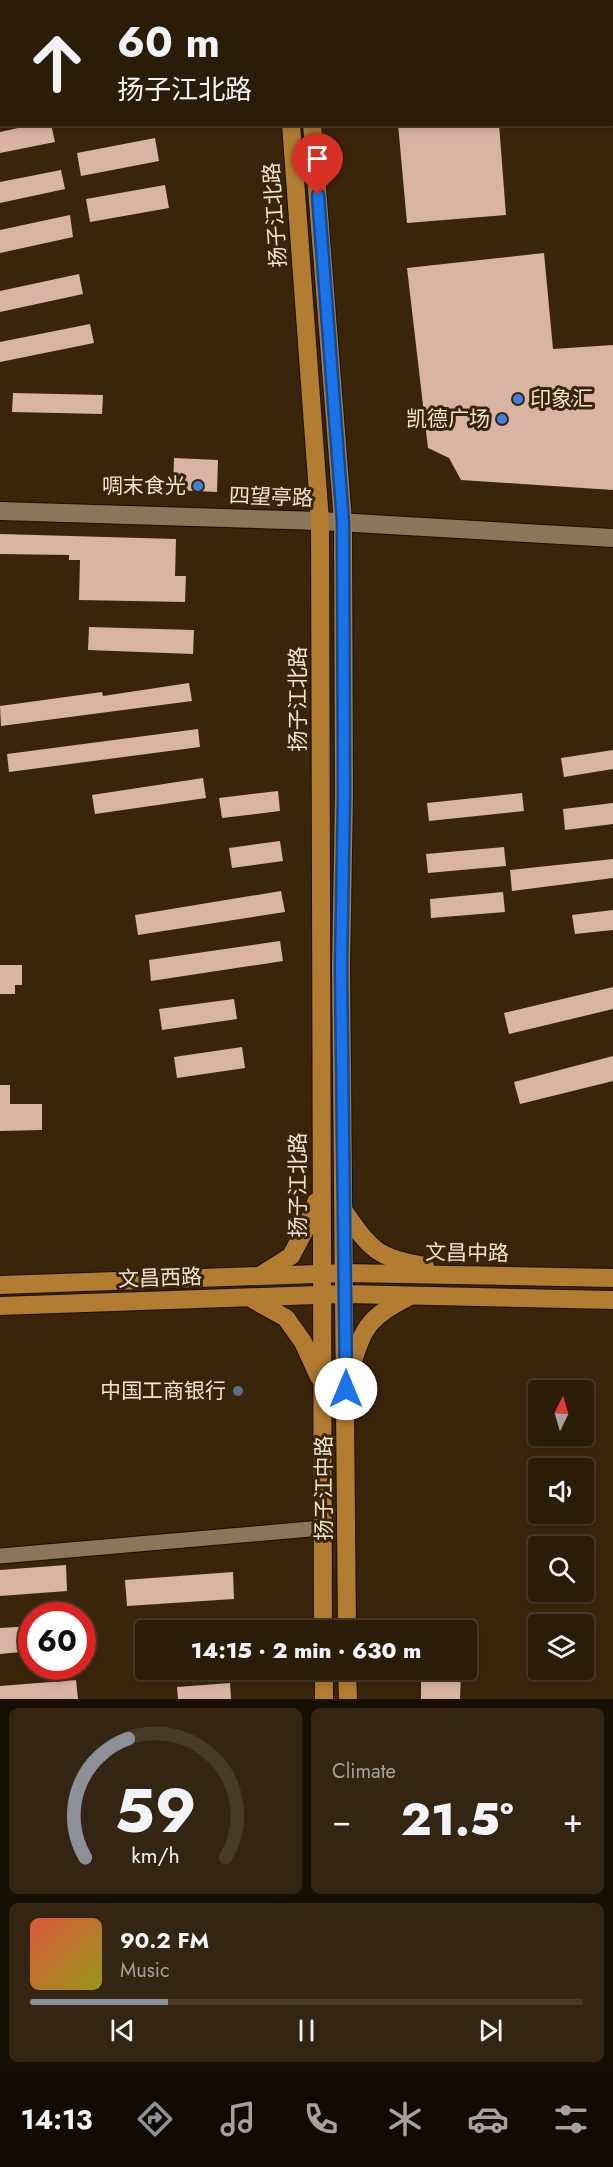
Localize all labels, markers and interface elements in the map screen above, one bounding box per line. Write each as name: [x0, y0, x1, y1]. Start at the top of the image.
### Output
text: 60 m: [117, 12, 220, 73]
icon: ahead: [18, 24, 96, 102]
text: 扬子江北路: [117, 70, 252, 109]
pin: [292, 133, 343, 195]
icon: arrive: [301, 142, 334, 175]
street label: 扬子江北路: [256, 162, 294, 268]
place label: 印象汇: [530, 384, 593, 414]
marker: 印象汇: [511, 392, 525, 406]
place label: 凯德广场: [406, 404, 490, 434]
marker: 凯德广场: [495, 412, 509, 426]
place label: 啁末食光: [102, 471, 186, 501]
marker: 啁末食光: [191, 479, 205, 493]
street label: 四望亭路: [229, 481, 313, 513]
street label: 扬子江北路: [283, 647, 313, 752]
street label: 扬子江北路: [283, 1133, 313, 1238]
street label: 文昌中路: [425, 1237, 509, 1269]
street label: 文昌西路: [118, 1262, 202, 1294]
position arrow: [314, 1357, 378, 1421]
place label: 中国工商银行: [100, 1376, 226, 1406]
north arrow: [528, 1380, 594, 1446]
map controls: [528, 1380, 594, 1680]
marker: 中国工商银行: [231, 1384, 245, 1398]
street label: 扬子江中路: [309, 1436, 339, 1541]
button: sound: [528, 1458, 594, 1524]
button: search: [528, 1536, 594, 1602]
speed limit sign: 60: [18, 1602, 96, 1680]
button: layers: [528, 1614, 594, 1680]
text: 14:15 · 2 min · 630 m: [191, 1634, 421, 1666]
text: Climate: [332, 1757, 396, 1786]
text: 59: [115, 1765, 196, 1855]
text: 21.5°: [401, 1787, 514, 1852]
text: −: [332, 1797, 351, 1844]
text: +: [563, 1797, 583, 1844]
text: km/h: [131, 1840, 180, 1871]
text: 90.2 FM: [120, 1924, 209, 1956]
text: Music: [120, 1956, 170, 1985]
icon: previous: [106, 2014, 139, 2047]
icon: pause: [290, 2014, 323, 2047]
icon: next: [474, 2014, 507, 2047]
icon: directions: [134, 2098, 176, 2140]
icon: music: [217, 2098, 259, 2140]
icon: phone: [300, 2098, 342, 2140]
icon: climate: [384, 2098, 426, 2140]
icon: car: [467, 2098, 509, 2140]
icon: filters: [550, 2098, 592, 2140]
text: 14:13: [21, 2100, 92, 2139]

